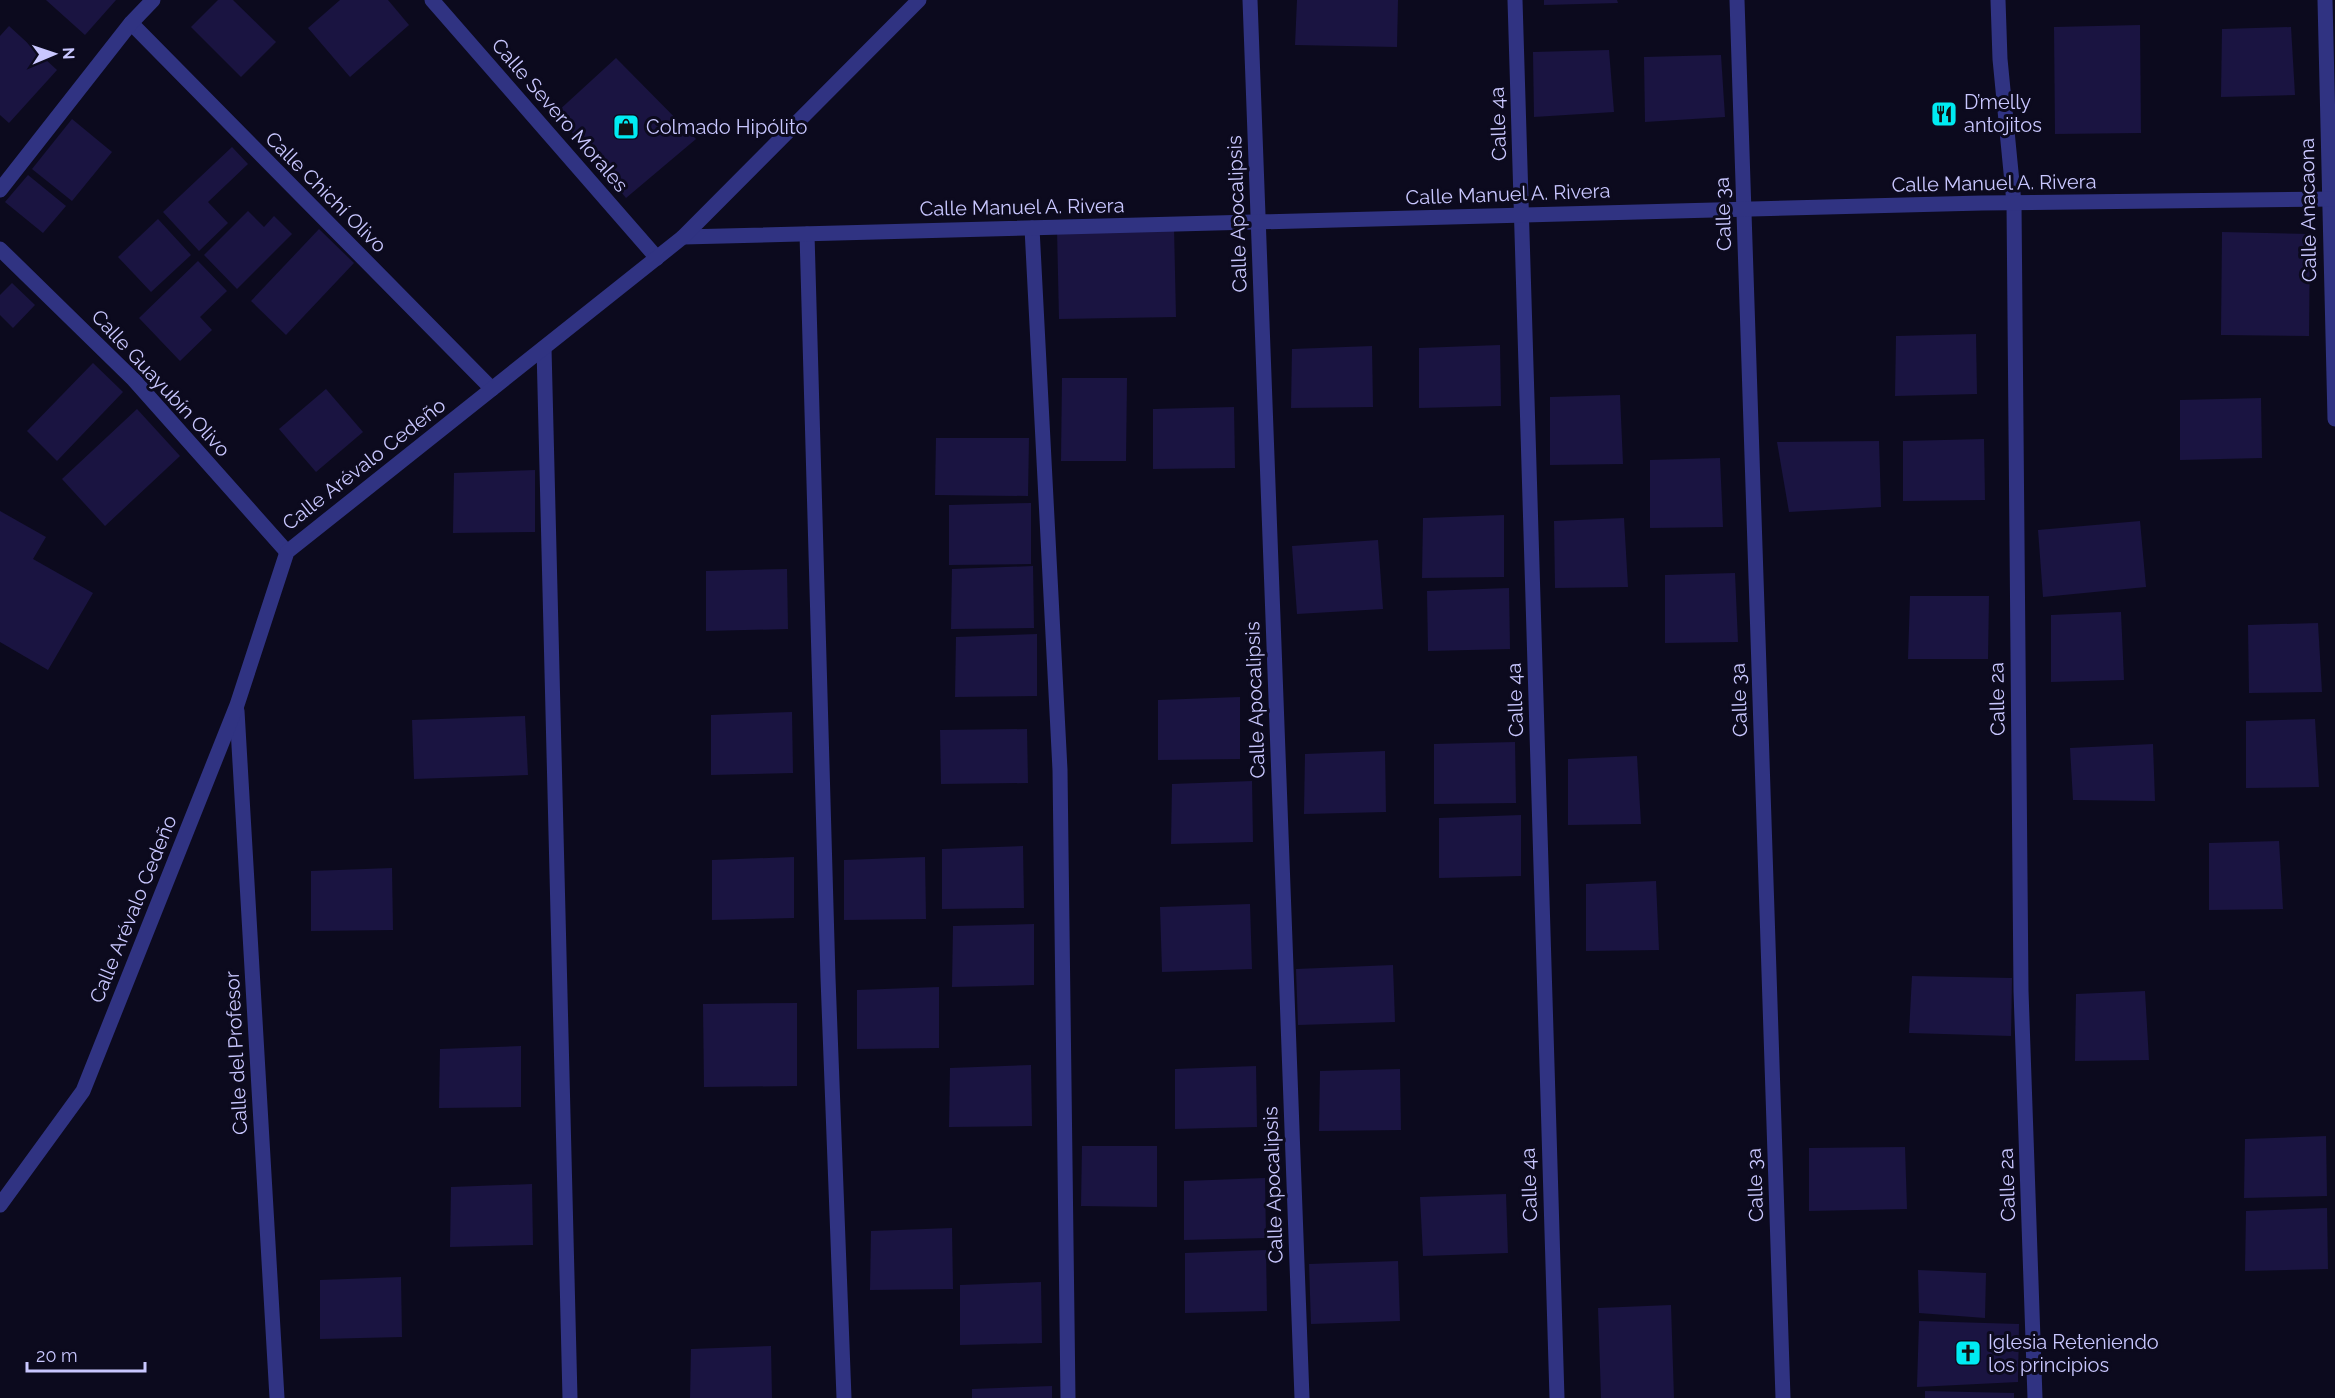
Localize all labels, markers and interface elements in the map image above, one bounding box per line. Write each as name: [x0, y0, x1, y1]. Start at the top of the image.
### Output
north arrow: [24, 24, 84, 84]
street label: Calle Severo Morales: [487, 33, 633, 197]
text: N: [59, 47, 78, 60]
street label: Calle 4a: [1485, 87, 1511, 161]
place label: D’melly antojitos: [1964, 90, 2042, 137]
restaurant icon: D’melly antojitos: [1929, 99, 1959, 129]
shop icon: Colmado Hipólito: [611, 112, 641, 142]
place label: Colmado Hipólito: [646, 115, 807, 139]
street label: Calle Chichí Olivo: [261, 127, 392, 258]
street label: Calle Apocalipsis: [1222, 135, 1252, 293]
street label: Calle Anacaona: [2295, 138, 2321, 282]
street label: Calle Manuel A. Rivera: [1891, 169, 2097, 197]
street label: Calle 3a: [1710, 177, 1736, 251]
street label: Calle Manuel A. Rivera: [1405, 178, 1611, 210]
street label: Calle Manuel A. Rivera: [919, 193, 1125, 221]
street label: Calle Guayubín Olivo: [87, 304, 235, 462]
street label: Calle Arévalo Cedeño: [278, 393, 450, 535]
street label: Calle Apocalipsis: [1240, 621, 1270, 779]
street label: Calle 2a: [1984, 662, 2010, 736]
street label: Calle 4a: [1502, 663, 1528, 737]
street label: Calle 3a: [1726, 663, 1752, 737]
street label: Calle Arévalo Cedeño: [84, 812, 182, 1006]
street label: Calle del Profesor: [220, 971, 252, 1135]
street label: Calle Apocalipsis: [1258, 1106, 1288, 1264]
street label: Calle 4a: [1516, 1148, 1542, 1222]
street label: Calle 3a: [1742, 1148, 1768, 1222]
street label: Calle 2a: [1994, 1148, 2020, 1222]
place label: Iglesia Reteniendo los principios: [1988, 1330, 2159, 1377]
scale bar: [27, 1335, 146, 1373]
church icon: Iglesia Reteniendo los principios: [1953, 1338, 1983, 1368]
text: 20 m: [36, 1345, 78, 1366]

